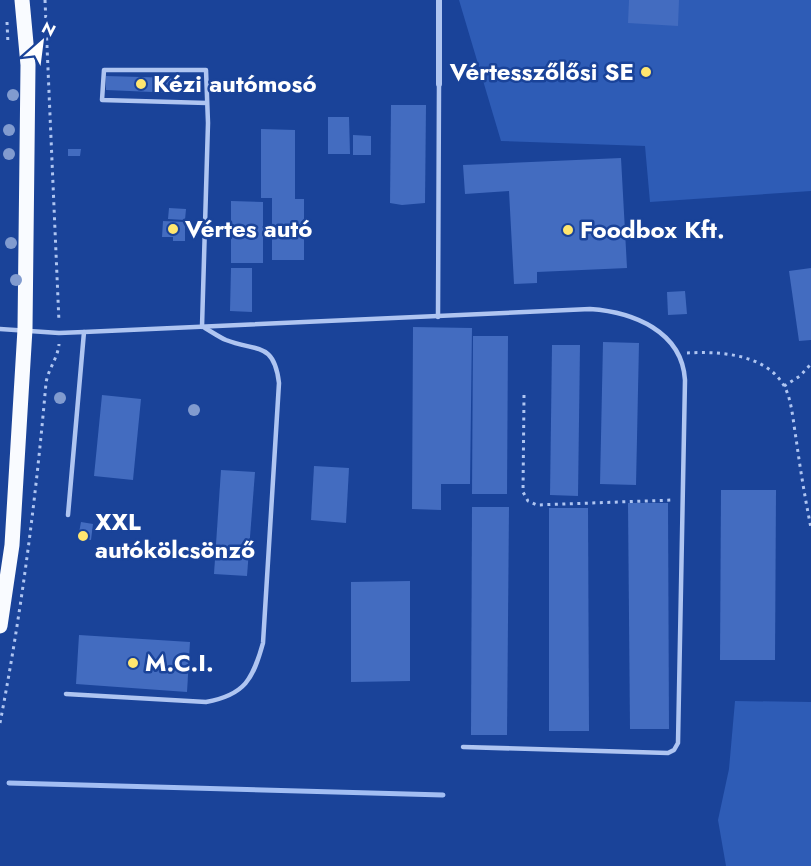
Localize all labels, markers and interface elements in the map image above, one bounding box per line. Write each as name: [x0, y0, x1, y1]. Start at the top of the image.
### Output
north arrow: [12, 12, 72, 72]
text: N: [38, 16, 60, 42]
place label: Vértesszőlősi SE: [449, 54, 634, 89]
marker: Vértesszőlősi SE: [639, 65, 653, 79]
place label: Kézi autómosó: [153, 66, 317, 101]
marker: Kézi autómosó: [134, 77, 148, 91]
place label: Vértes autó: [184, 211, 312, 246]
place label: Foodbox Kft.: [580, 212, 725, 247]
marker: Vértes autó: [166, 222, 180, 236]
marker: Foodbox Kft.: [561, 223, 575, 237]
place label: XXL autókölcsönző: [95, 504, 255, 567]
marker: XXL autókölcsönző: [76, 529, 90, 543]
place label: M.C.I.: [145, 645, 214, 680]
marker: M.C.I.: [126, 656, 140, 670]

